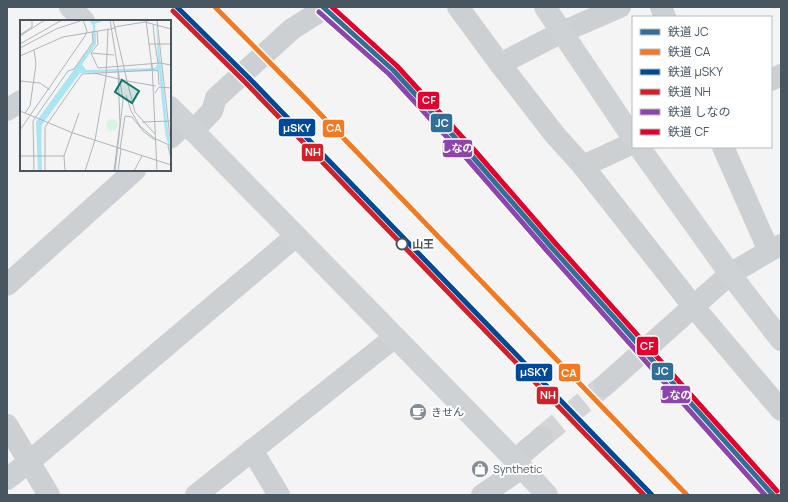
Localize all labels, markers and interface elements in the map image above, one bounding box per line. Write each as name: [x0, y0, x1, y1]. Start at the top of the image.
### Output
legend: [632, 16, 772, 148]
inset map: [20, 20, 171, 171]
text: 鉄道 JC: [668, 23, 709, 40]
text: 鉄道 CA: [668, 43, 711, 60]
text: 鉄道 μSKY: [668, 63, 723, 80]
text: 鉄道 NH: [668, 83, 711, 100]
line badge: CF: [417, 91, 440, 110]
text: CF: [422, 92, 436, 107]
text: 鉄道 しなの: [668, 103, 730, 120]
line badge: JC: [430, 113, 453, 133]
text: JC: [435, 115, 449, 130]
line badge: μSKY: [278, 118, 316, 137]
line badge: CA: [322, 119, 345, 138]
text: μSKY: [283, 120, 311, 135]
text: CA: [326, 120, 342, 135]
text: 鉄道 CF: [668, 123, 709, 140]
line badge: しなの: [442, 139, 473, 158]
text: しなの: [441, 140, 474, 155]
line badge: NH: [301, 143, 324, 162]
text: NH: [305, 144, 321, 159]
place label: 山王: [412, 236, 434, 251]
marker: 山王: [395, 237, 409, 251]
line badge: CF: [636, 336, 659, 356]
text: CF: [640, 338, 654, 353]
line badge: JC: [651, 362, 674, 381]
line badge: μSKY: [515, 363, 553, 382]
line badge: CA: [558, 363, 581, 382]
text: JC: [655, 363, 669, 378]
text: μSKY: [520, 364, 548, 379]
text: CA: [561, 365, 577, 380]
line badge: しなの: [660, 385, 691, 404]
line badge: NH: [536, 386, 559, 405]
text: NH: [540, 387, 556, 402]
text: しなの: [659, 387, 692, 402]
cafe icon: きせん: [408, 402, 428, 422]
place label: きせん: [431, 404, 464, 419]
shop icon: Synthetic: [470, 459, 490, 479]
place label: Synthetic: [493, 461, 542, 476]

